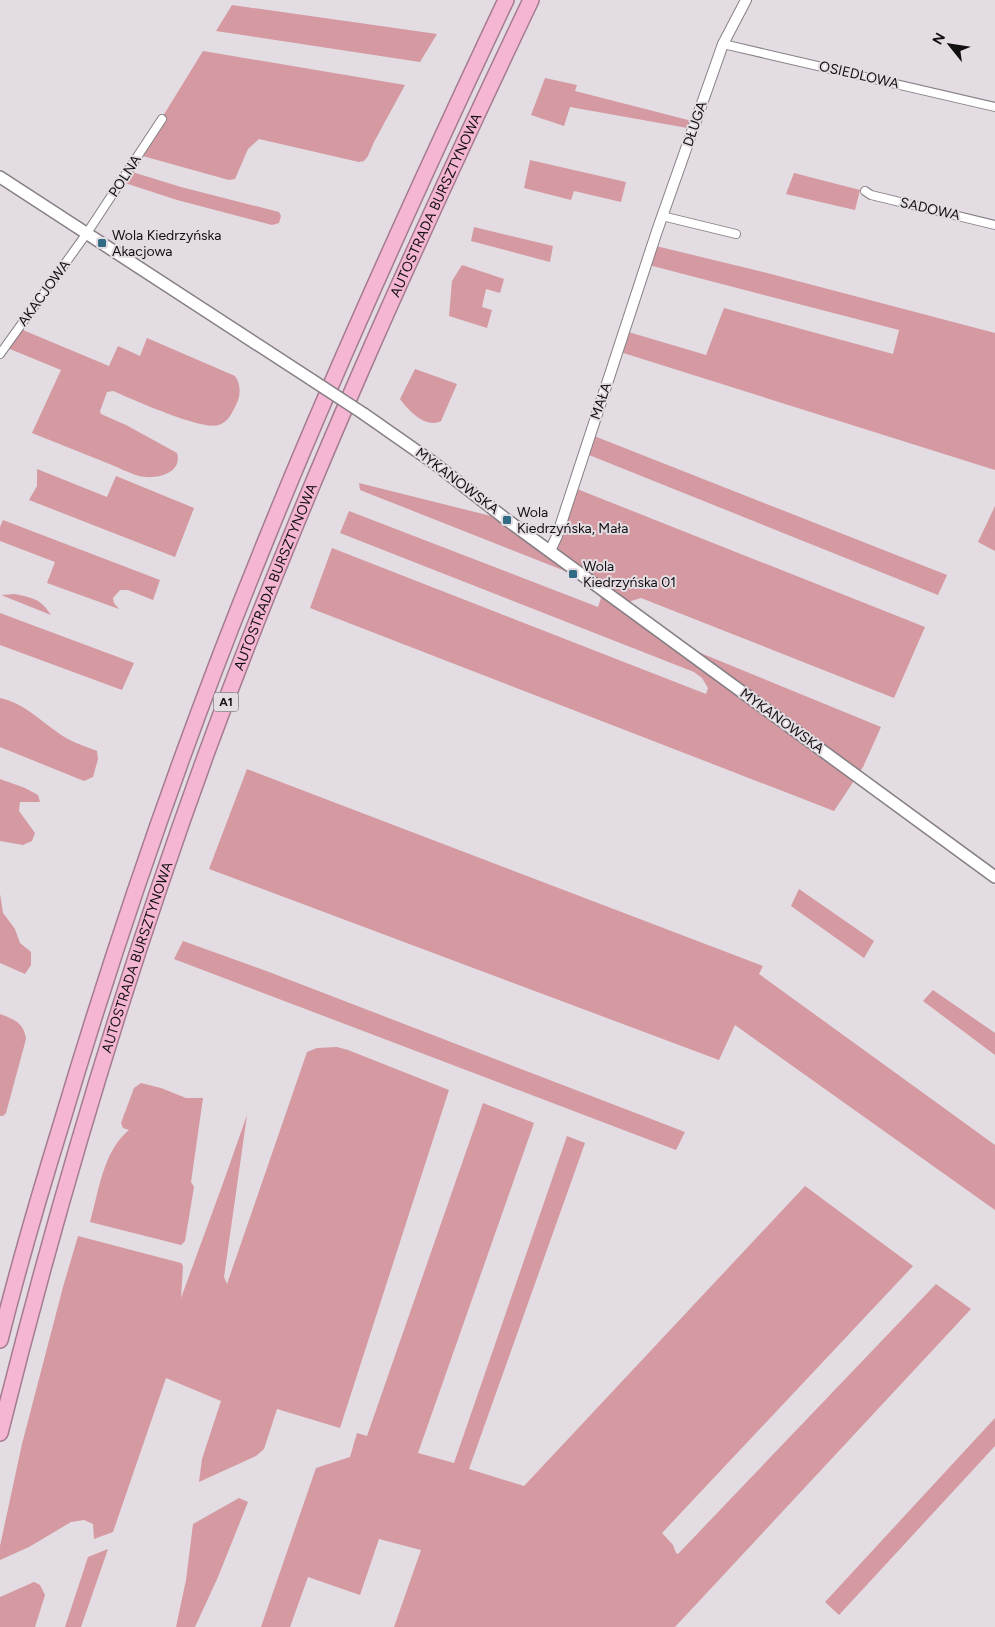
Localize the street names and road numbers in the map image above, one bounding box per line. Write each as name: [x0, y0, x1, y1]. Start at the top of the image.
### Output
street label: OSIEDLOWA: [817, 58, 901, 93]
street label: DŁUGA: [679, 99, 711, 149]
street label: AUTOSTRADA BURSZTYNOWA: [386, 110, 485, 300]
street label: POLNA: [105, 151, 145, 200]
street label: SADOWA: [898, 194, 962, 224]
street label: AKACJOWA: [14, 256, 74, 329]
street label: MAŁA: [587, 380, 615, 422]
street label: MYKANOWSKA: [412, 444, 502, 518]
street label: AUTOSTRADA BURSZTYNOWA: [230, 480, 321, 673]
street label: MYKANOWSKA: [737, 685, 828, 758]
road number: A1: [214, 692, 238, 712]
street label: AUTOSTRADA BURSZTYNOWA: [98, 859, 176, 1055]

